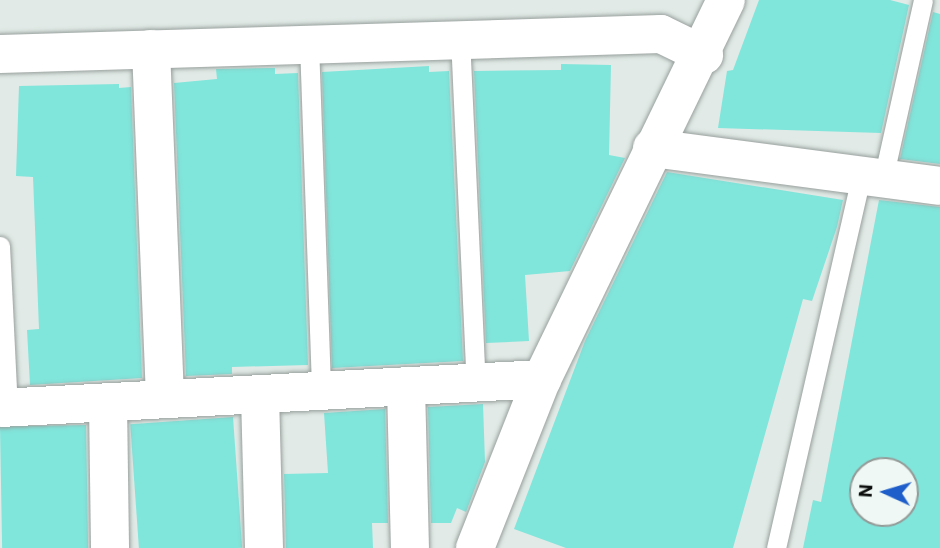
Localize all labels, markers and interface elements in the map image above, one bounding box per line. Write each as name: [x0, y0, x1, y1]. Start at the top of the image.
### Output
north arrow: [849, 457, 919, 527]
text: N: [853, 483, 877, 498]

